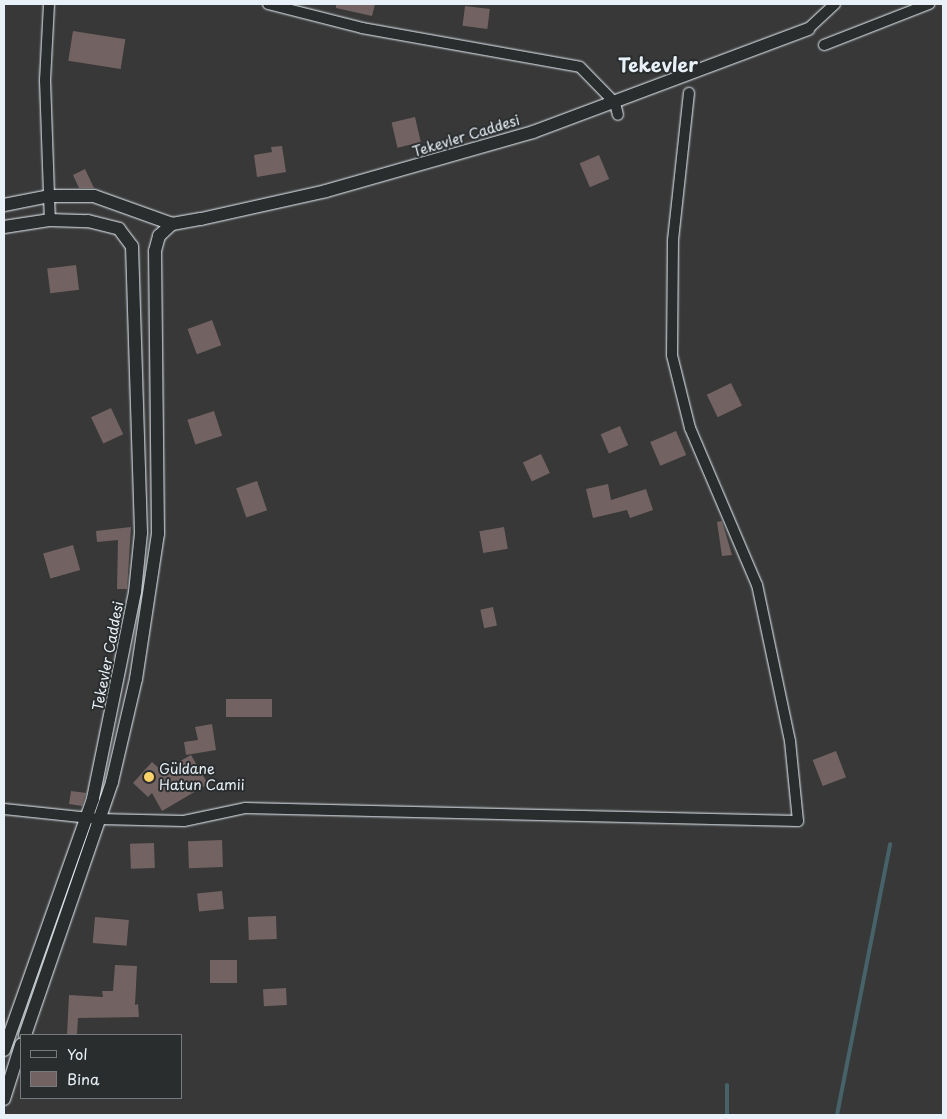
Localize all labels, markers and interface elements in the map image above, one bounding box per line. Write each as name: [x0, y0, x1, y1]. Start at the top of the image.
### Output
district label: Tekevler: [618, 54, 698, 76]
street label: Tekevler Caddesi: [410, 112, 522, 160]
street label: Tekevler Caddesi: [89, 599, 127, 713]
place label: Güldane Hatun Camii: [159, 761, 245, 794]
marker: Güldane Hatun Camii: [143, 771, 155, 783]
legend: [20, 1034, 182, 1099]
text: Yol: [67, 1042, 88, 1065]
text: Bina: [67, 1067, 99, 1090]

